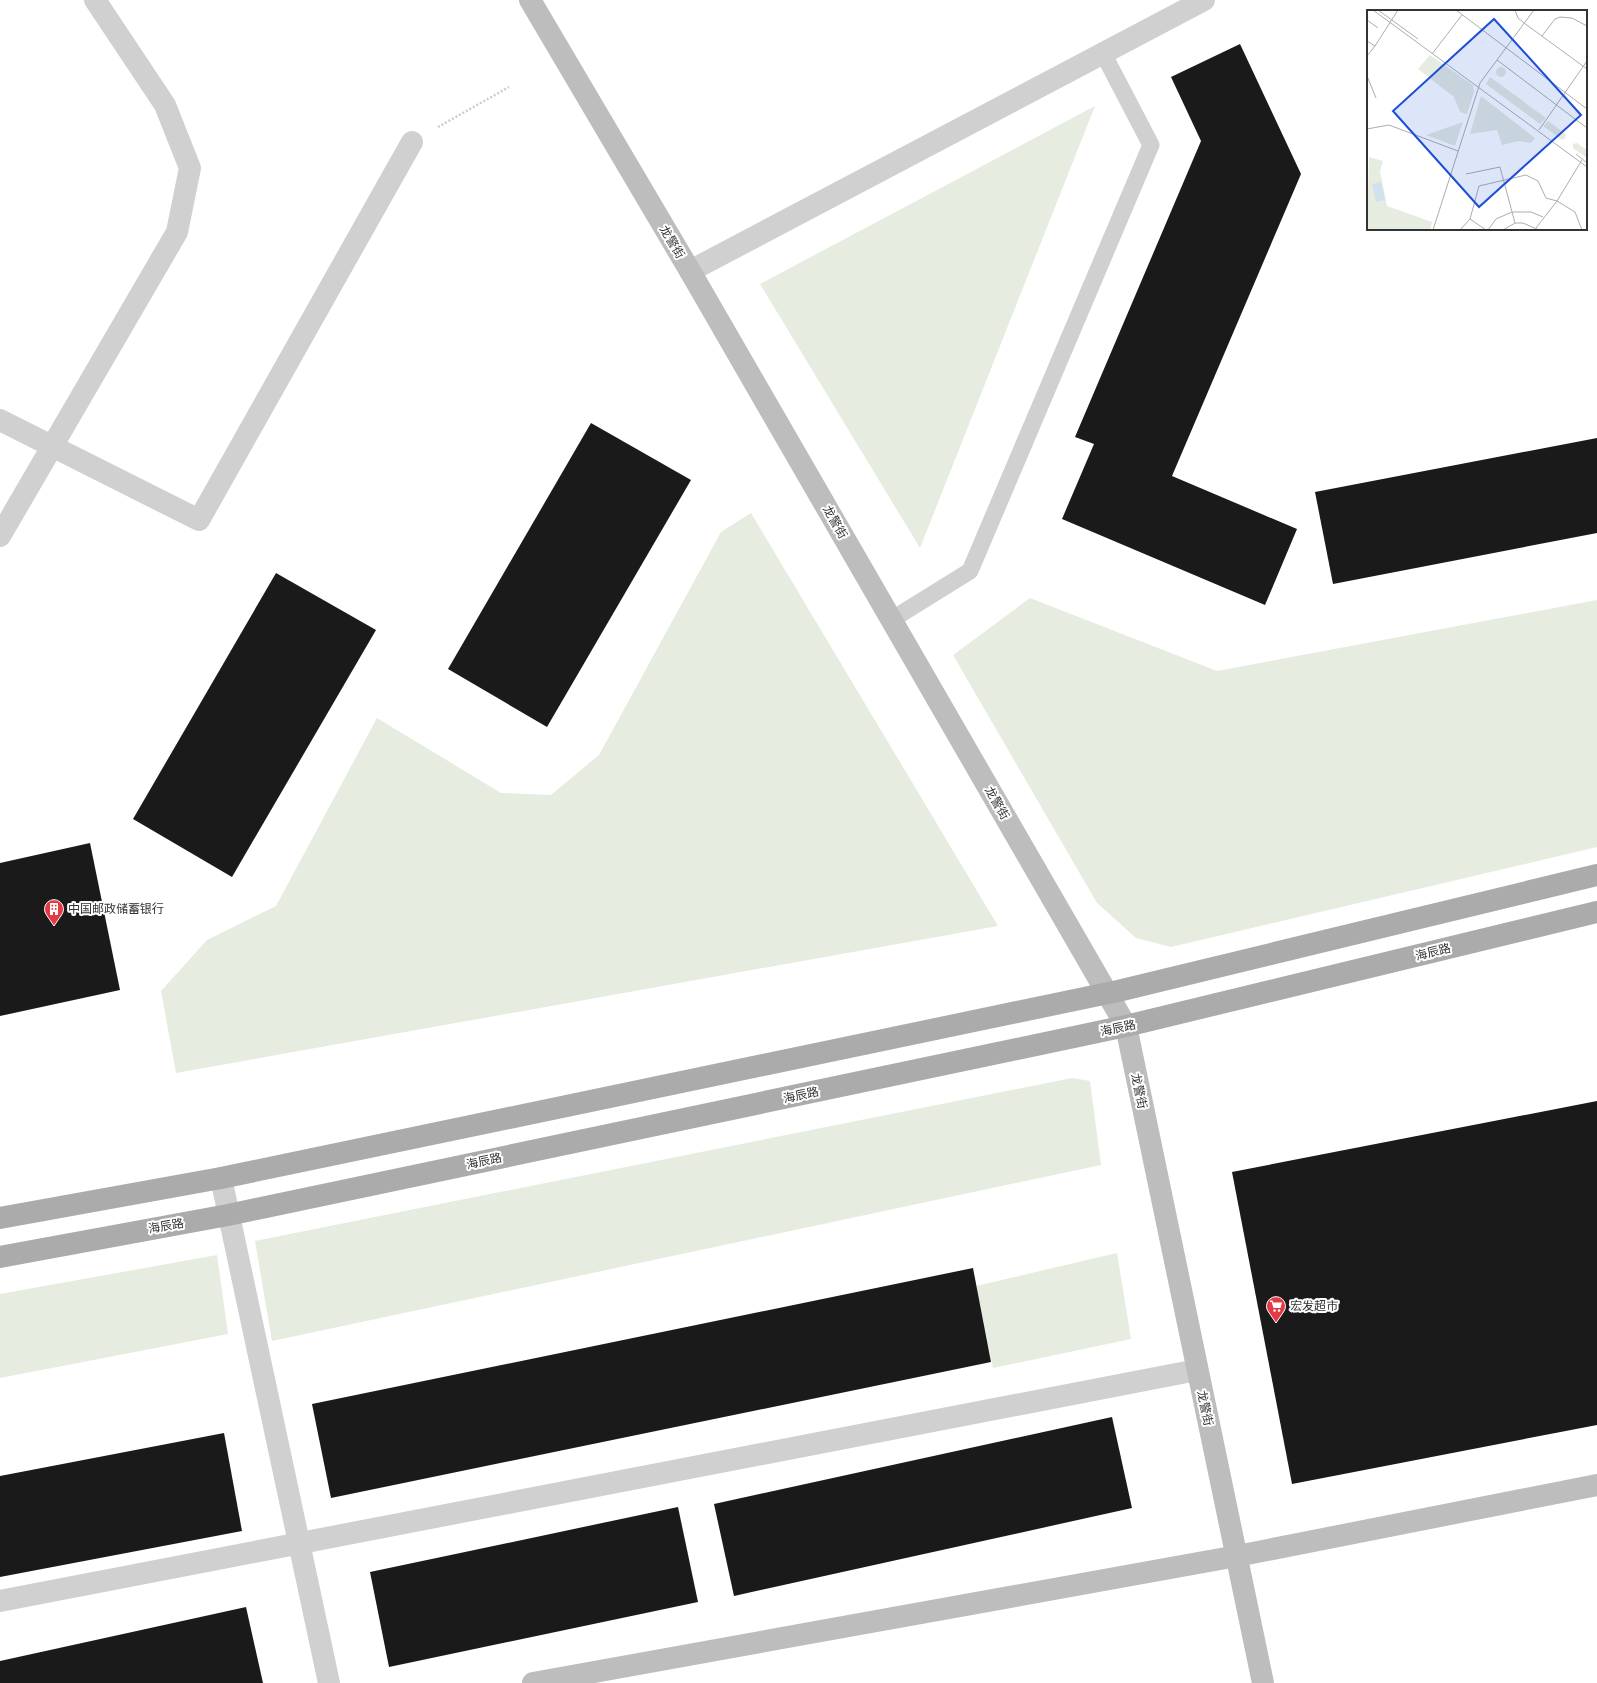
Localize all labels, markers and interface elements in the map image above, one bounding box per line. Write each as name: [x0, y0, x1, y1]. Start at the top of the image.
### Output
inset map: [1367, 10, 1587, 230]
street label: 龙警街: [658, 223, 687, 261]
street label: 龙警街: [821, 503, 850, 541]
street label: 龙警街: [983, 784, 1012, 822]
building icon: 中国邮政储蓄银行: [43, 898, 65, 926]
place label: 中国邮政储蓄银行: [68, 902, 164, 915]
street label: 海辰路: [1414, 941, 1452, 962]
street label: 海辰路: [1099, 1017, 1137, 1038]
street label: 龙警街: [1129, 1072, 1150, 1110]
street label: 海辰路: [782, 1084, 820, 1105]
street label: 海辰路: [465, 1150, 503, 1171]
street label: 海辰路: [147, 1216, 185, 1235]
supermarket icon: 宏发超市: [1265, 1295, 1287, 1323]
place label: 宏发超市: [1290, 1299, 1338, 1312]
street label: 龙警街: [1195, 1389, 1216, 1427]

